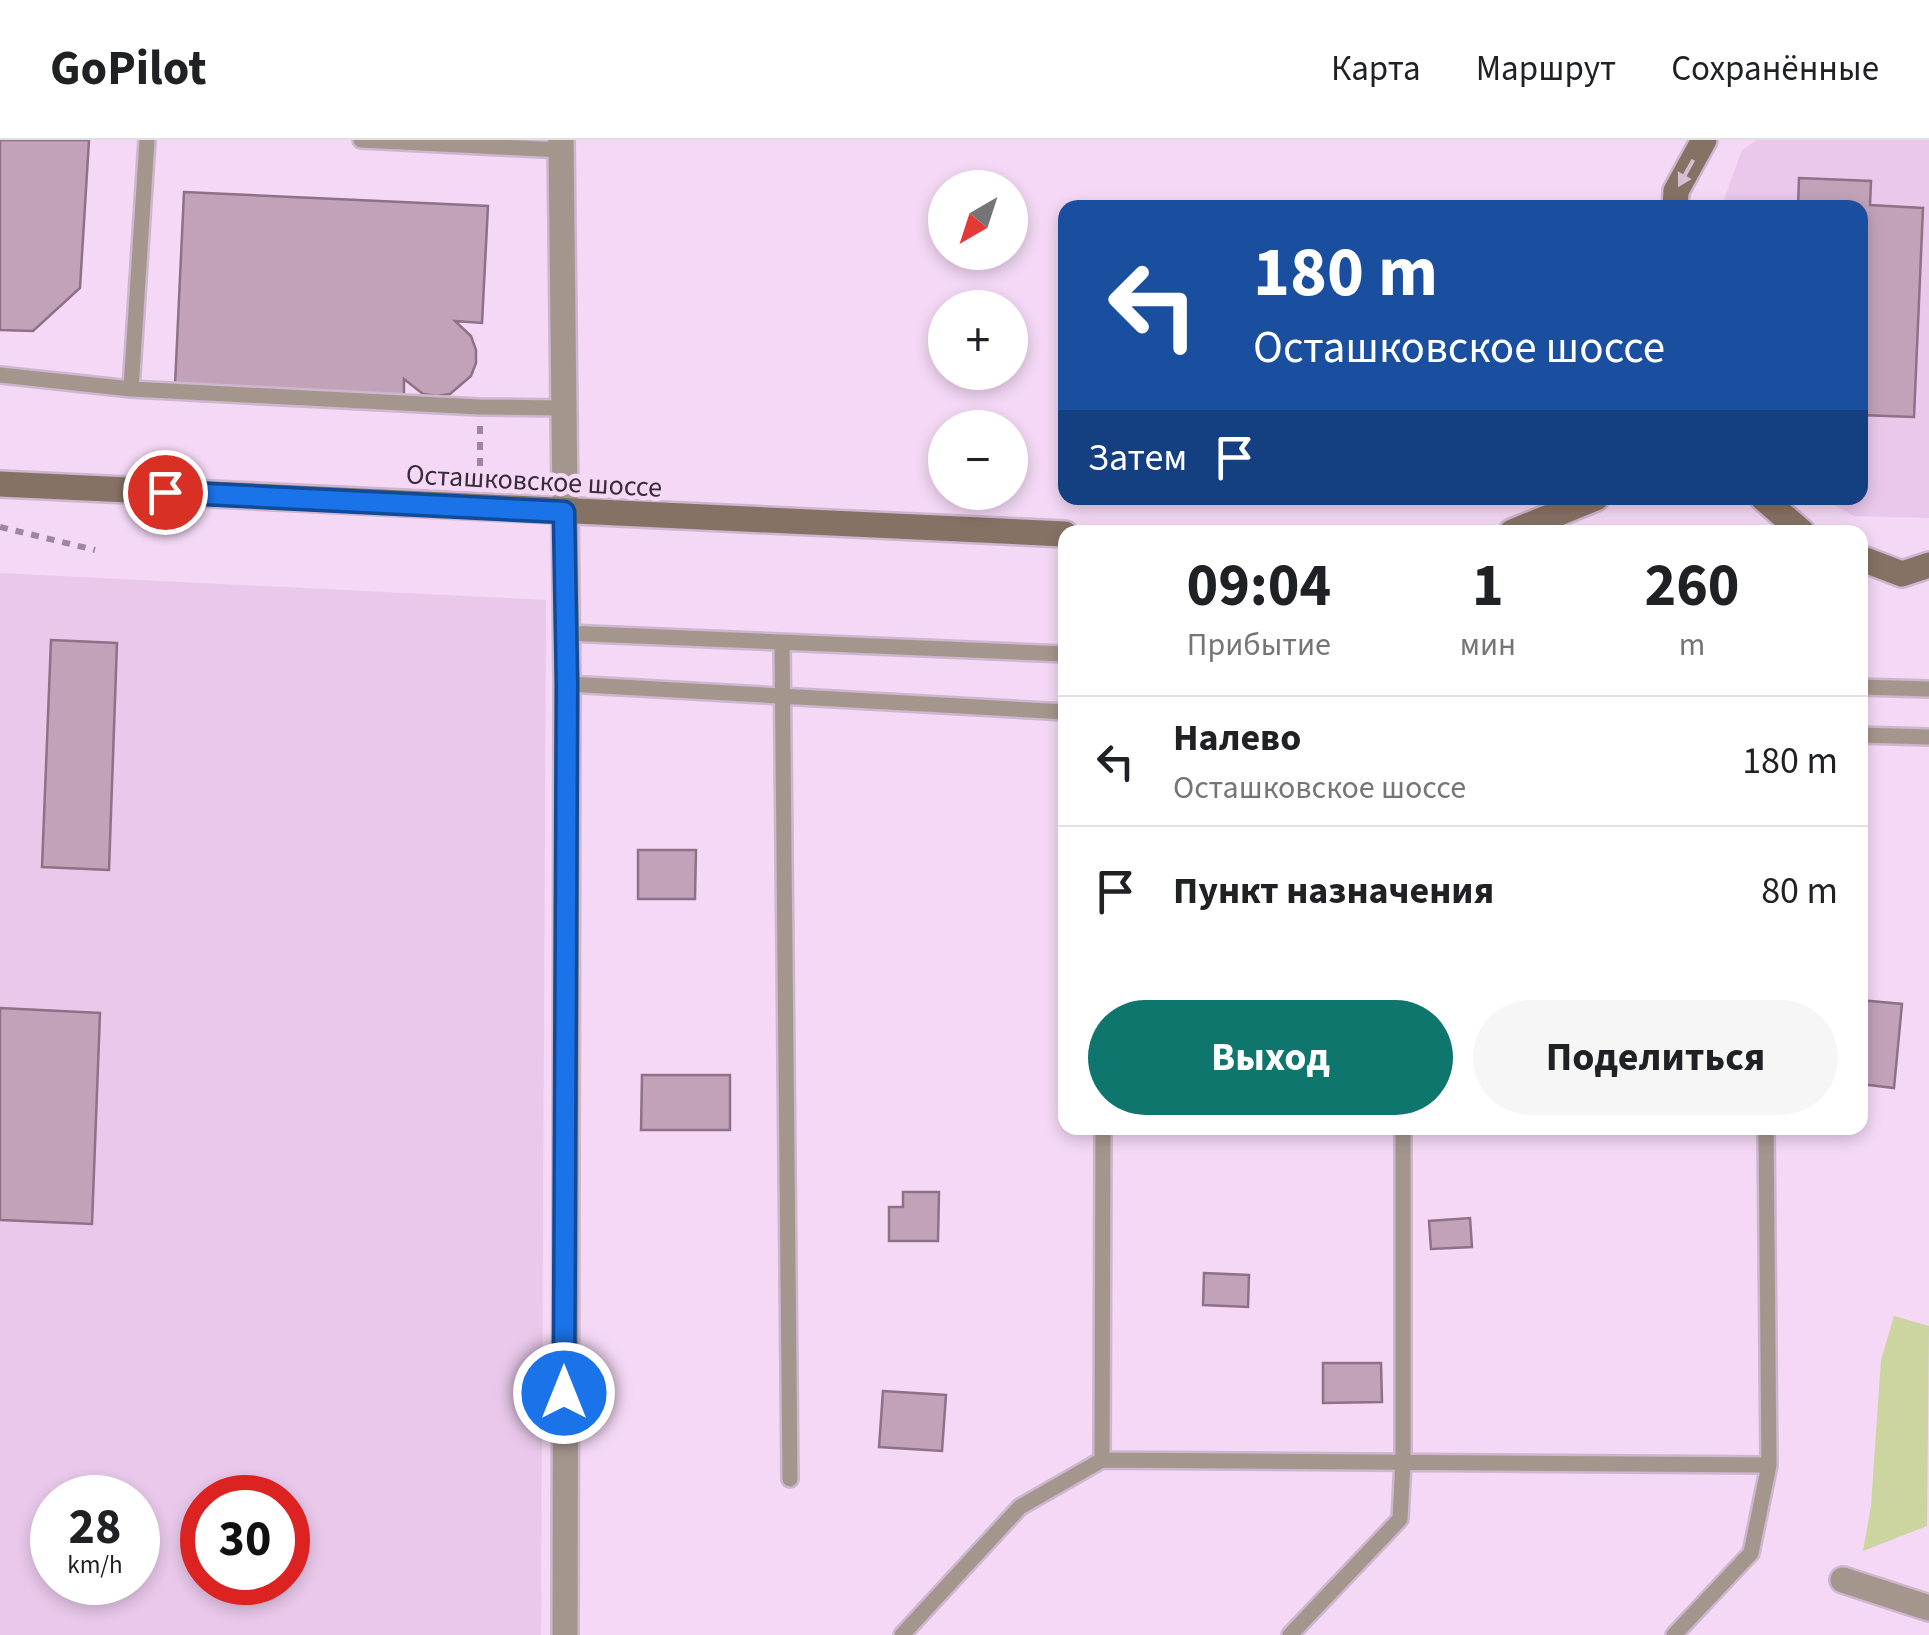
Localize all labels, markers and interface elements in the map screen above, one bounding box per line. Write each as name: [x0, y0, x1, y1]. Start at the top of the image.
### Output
text: GoPilot: [50, 35, 207, 103]
text: Карта: [1331, 44, 1421, 94]
text: Маршрут: [1476, 44, 1616, 94]
text: Сохранённые: [1671, 44, 1879, 94]
one-way arrow: [1678, 158, 1695, 187]
north arrow: [928, 170, 1028, 270]
map controls: [928, 170, 1028, 510]
text: 180 m: [1253, 223, 1438, 323]
icon: left: [1088, 240, 1218, 370]
button: +: [928, 290, 1028, 390]
text: Осташковское шоссе: [1253, 316, 1665, 380]
button: −: [928, 410, 1028, 510]
icon: arrive: [1207, 430, 1262, 485]
text: Затем: [1088, 431, 1187, 485]
pin: [123, 450, 208, 535]
street label: Осташковское шоссе: [405, 454, 663, 508]
icon: arrive: [138, 465, 193, 520]
text: 09:04: [1186, 544, 1331, 629]
text: 1: [1472, 544, 1504, 629]
text: 260: [1644, 544, 1740, 629]
text: Прибытие: [1187, 622, 1331, 668]
text: мин: [1460, 622, 1516, 668]
text: m: [1679, 622, 1705, 668]
text: Налево: [1173, 711, 1301, 765]
icon: left: [1088, 734, 1143, 789]
text: 180 m: [1742, 734, 1838, 788]
text: Осташковское шоссе: [1173, 765, 1466, 811]
icon: arrive: [1088, 864, 1143, 919]
text: Пункт назначения: [1173, 864, 1494, 918]
text: 80 m: [1761, 864, 1838, 918]
button: Выход: [1088, 1000, 1453, 1115]
button: Поделиться: [1473, 1000, 1838, 1115]
position arrow: [512, 1341, 616, 1445]
speed limit sign: 30: [180, 1475, 310, 1605]
text: 28: [69, 1492, 121, 1563]
text: km/h: [67, 1547, 123, 1583]

